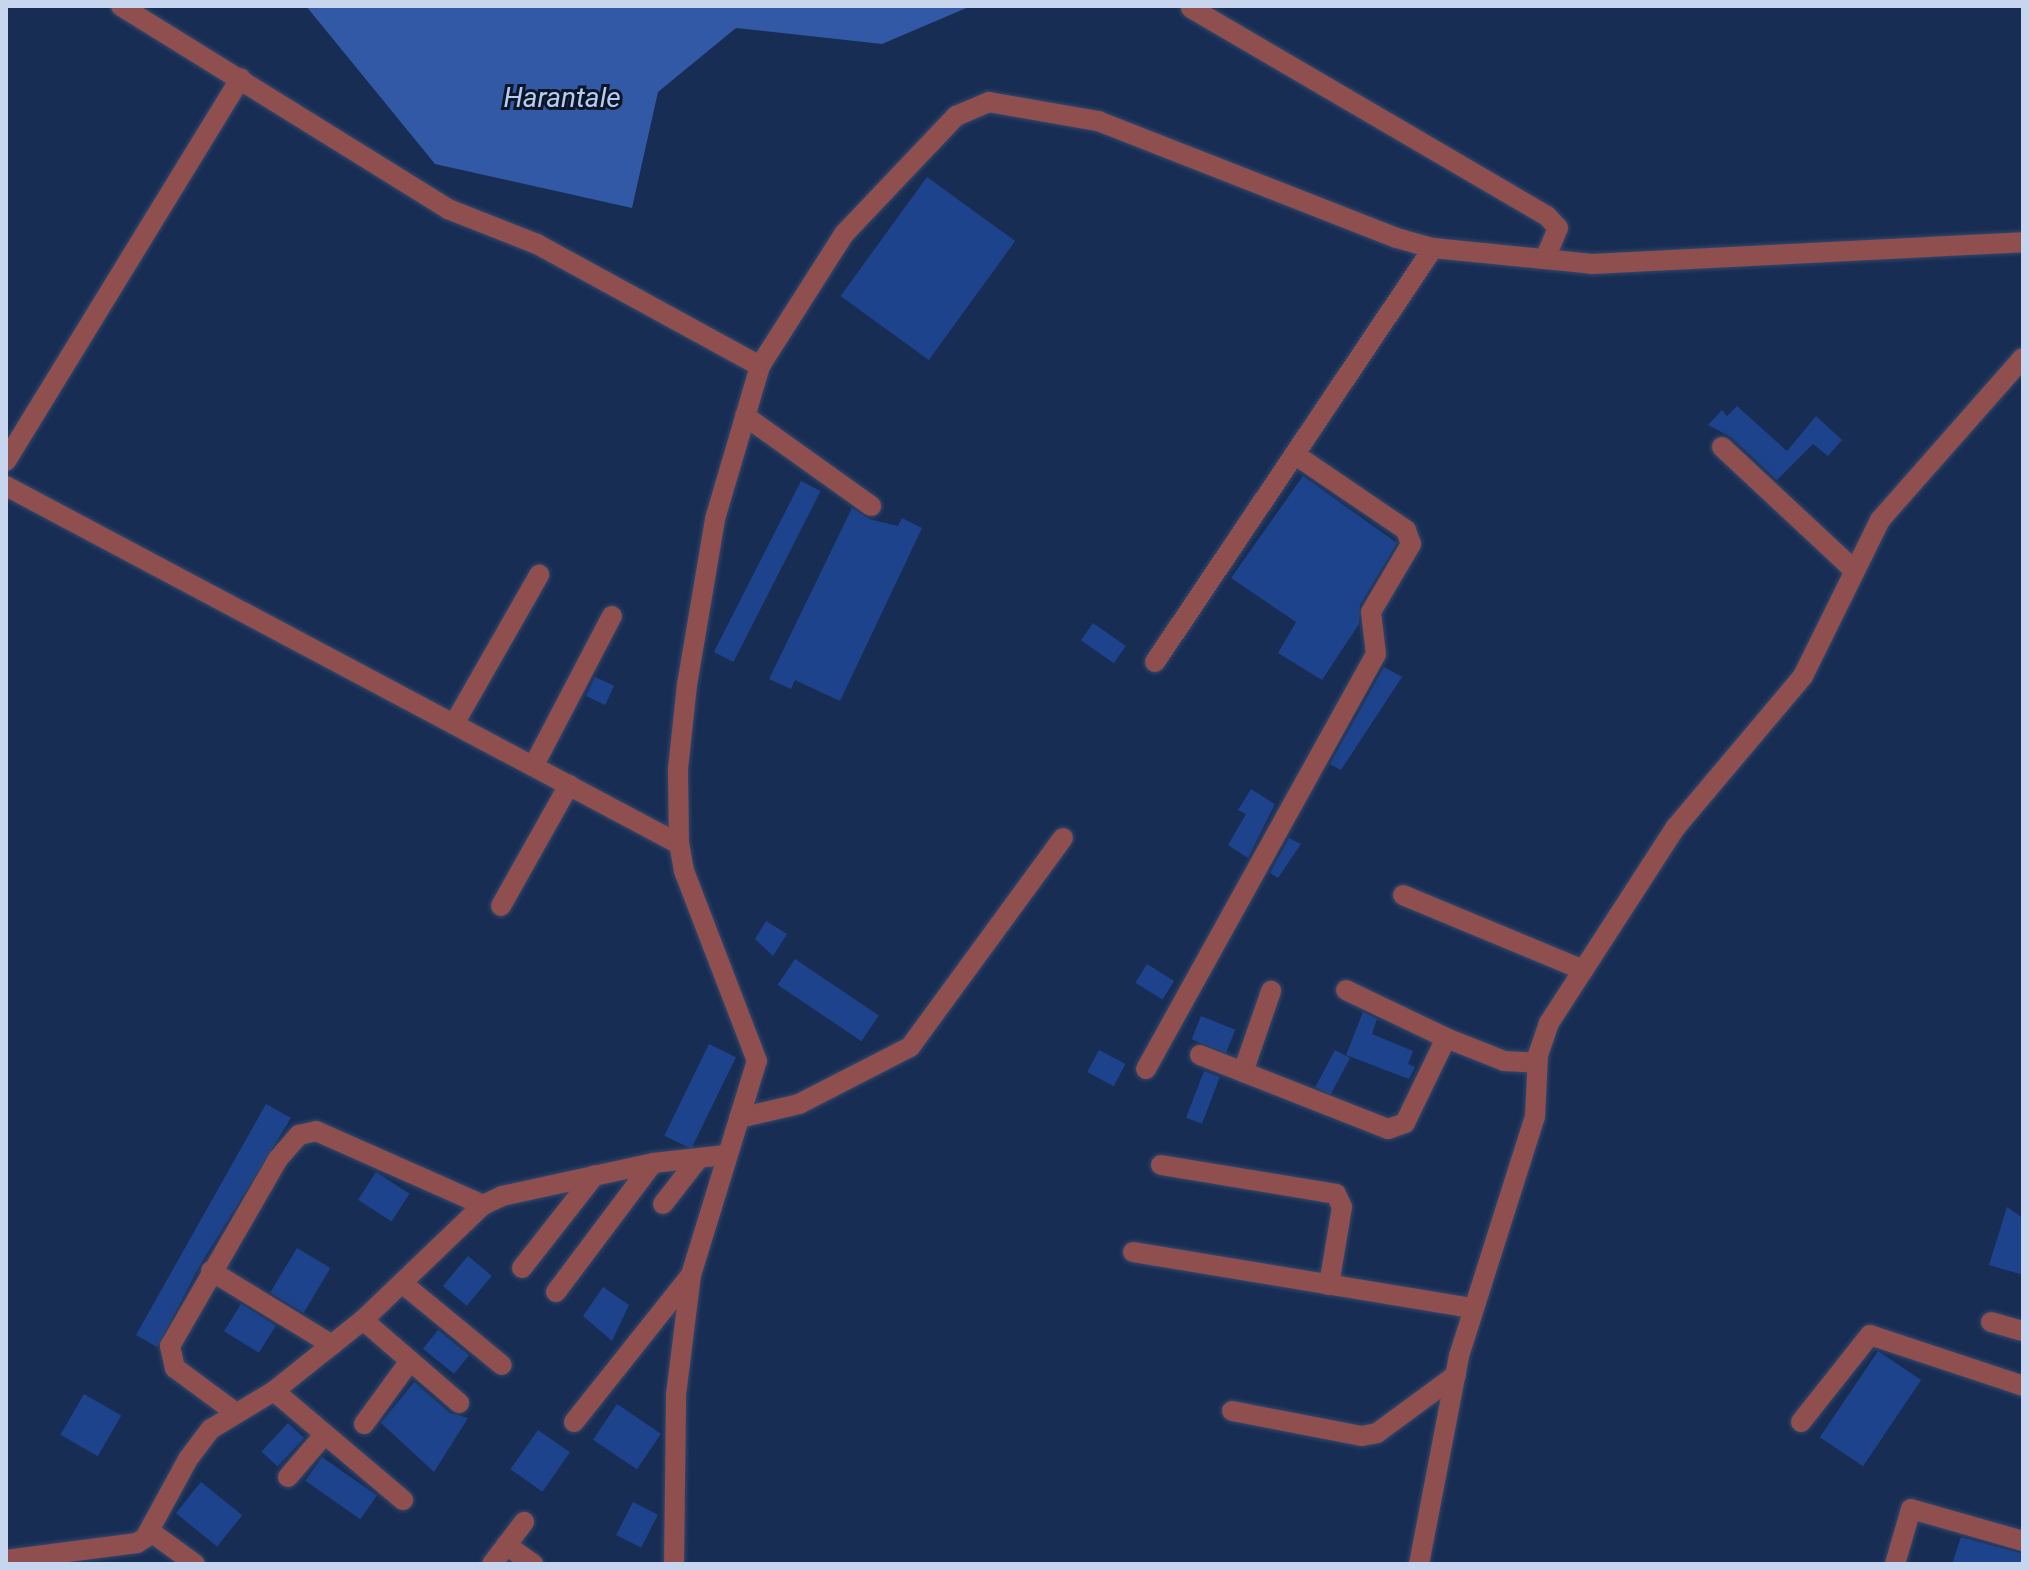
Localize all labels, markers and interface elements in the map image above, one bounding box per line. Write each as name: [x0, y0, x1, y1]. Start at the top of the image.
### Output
water label: Harantale: [503, 81, 621, 115]

